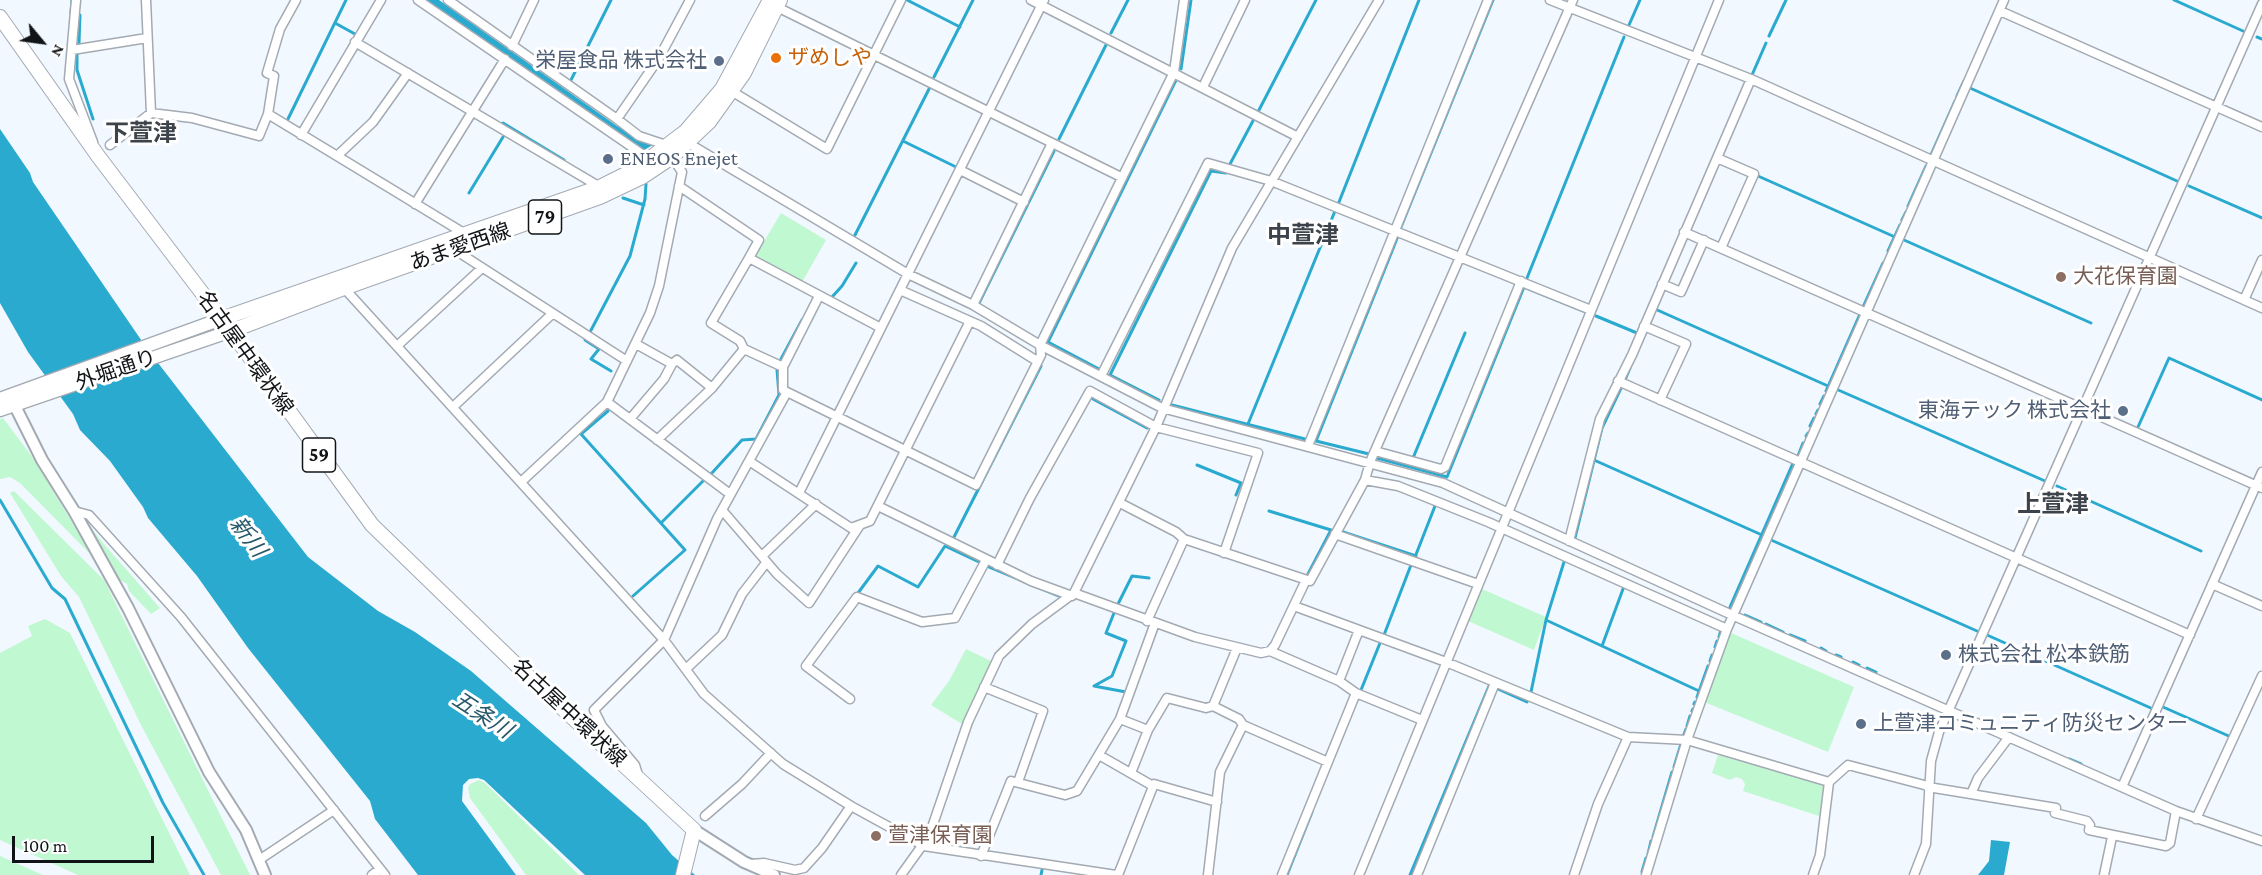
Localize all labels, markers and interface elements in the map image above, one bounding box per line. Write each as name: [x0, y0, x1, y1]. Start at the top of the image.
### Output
north arrow: [12, 12, 72, 72]
text: N: [48, 42, 68, 60]
place label: ザめしや: [788, 45, 872, 71]
place label: 栄屋食品 株式会社: [535, 48, 707, 74]
marker: ザめしや: [769, 51, 783, 65]
marker: 栄屋食品 株式会社: [712, 54, 726, 68]
district label: 下萱津: [105, 120, 177, 148]
place label: ENEOS Enejet: [620, 146, 738, 172]
marker: ENEOS Enejet: [601, 152, 615, 166]
road number: 79: [528, 200, 562, 234]
street label: あま愛西線: [406, 218, 514, 276]
district label: 中萱津: [1267, 222, 1339, 250]
place label: 大花保育園: [2073, 264, 2178, 290]
marker: 大花保育園: [2054, 270, 2068, 284]
street label: 名古屋中環状線: [192, 286, 298, 420]
street label: 外堀通り: [72, 344, 160, 396]
place label: 東海テック 株式会社: [1918, 398, 2111, 424]
marker: 東海テック 株式会社: [2116, 404, 2130, 418]
road number: 59: [302, 438, 336, 472]
district label: 上萱津: [2017, 491, 2089, 519]
water label: 新川: [224, 511, 272, 563]
place label: 株式会社 松本鉄筋: [1958, 642, 2130, 668]
marker: 株式会社 松本鉄筋: [1939, 648, 1953, 662]
street label: 名古屋中環状線: [507, 654, 631, 772]
water label: 五条川: [447, 686, 517, 744]
place label: 上萱津コミュニティ防災センター: [1873, 711, 2188, 737]
marker: 上萱津コミュニティ防災センター: [1854, 717, 1868, 731]
place label: 萱津保育園: [888, 823, 993, 849]
scale bar: [15, 824, 158, 862]
marker: 萱津保育園: [869, 829, 883, 843]
text: 100 m: [23, 836, 67, 856]

